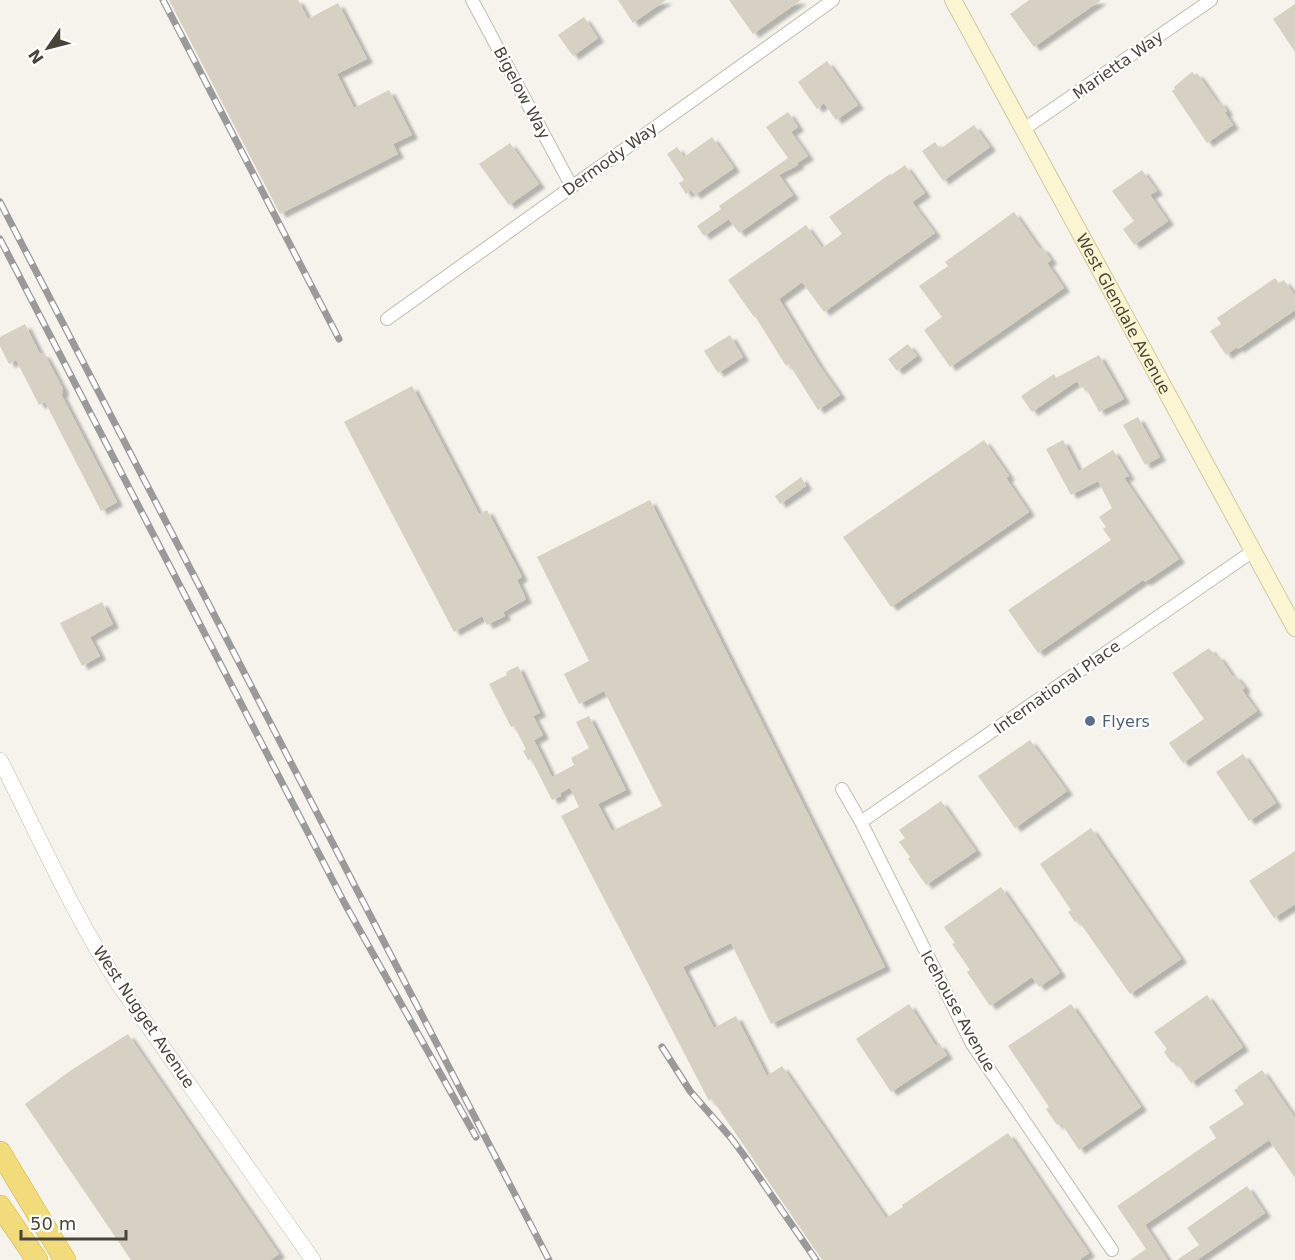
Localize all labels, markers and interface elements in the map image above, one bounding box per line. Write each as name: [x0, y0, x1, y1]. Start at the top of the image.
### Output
north arrow: [18, 18, 78, 78]
street label: Marietta Way: [1069, 27, 1167, 103]
street label: Bigelow Way: [490, 44, 554, 142]
text: N: [25, 45, 48, 67]
street label: Dermody Way: [559, 118, 661, 200]
street label: West Glendale Avenue: [1072, 230, 1175, 397]
street label: International Place: [990, 636, 1124, 738]
place label: Flyers: [1102, 712, 1150, 731]
marker: Flyers: [1083, 714, 1097, 728]
street label: West Nugget Avenue: [89, 942, 199, 1092]
street label: Icehouse Avenue: [917, 947, 999, 1075]
scale bar: [21, 1203, 126, 1241]
text: 50 m: [30, 1213, 76, 1234]

